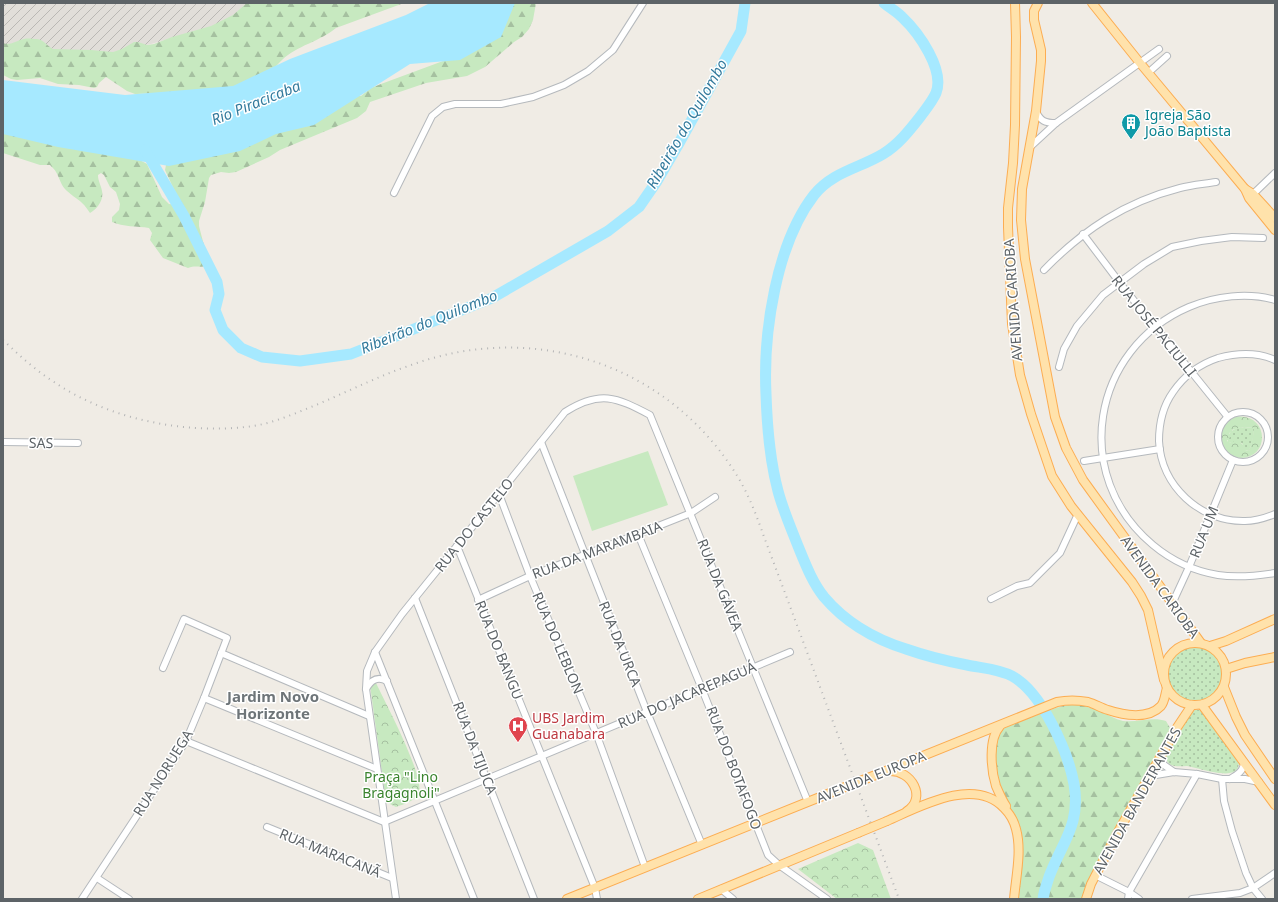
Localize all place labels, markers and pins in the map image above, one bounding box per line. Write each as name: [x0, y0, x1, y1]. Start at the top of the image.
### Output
place label: Igreja São João Baptista: [1143, 105, 1231, 140]
building icon: Igreja São João Baptista: [1120, 112, 1142, 140]
place label: UBS Jardim Guanabara: [532, 708, 605, 743]
hospital icon: UBS Jardim Guanabara: [507, 715, 529, 743]

